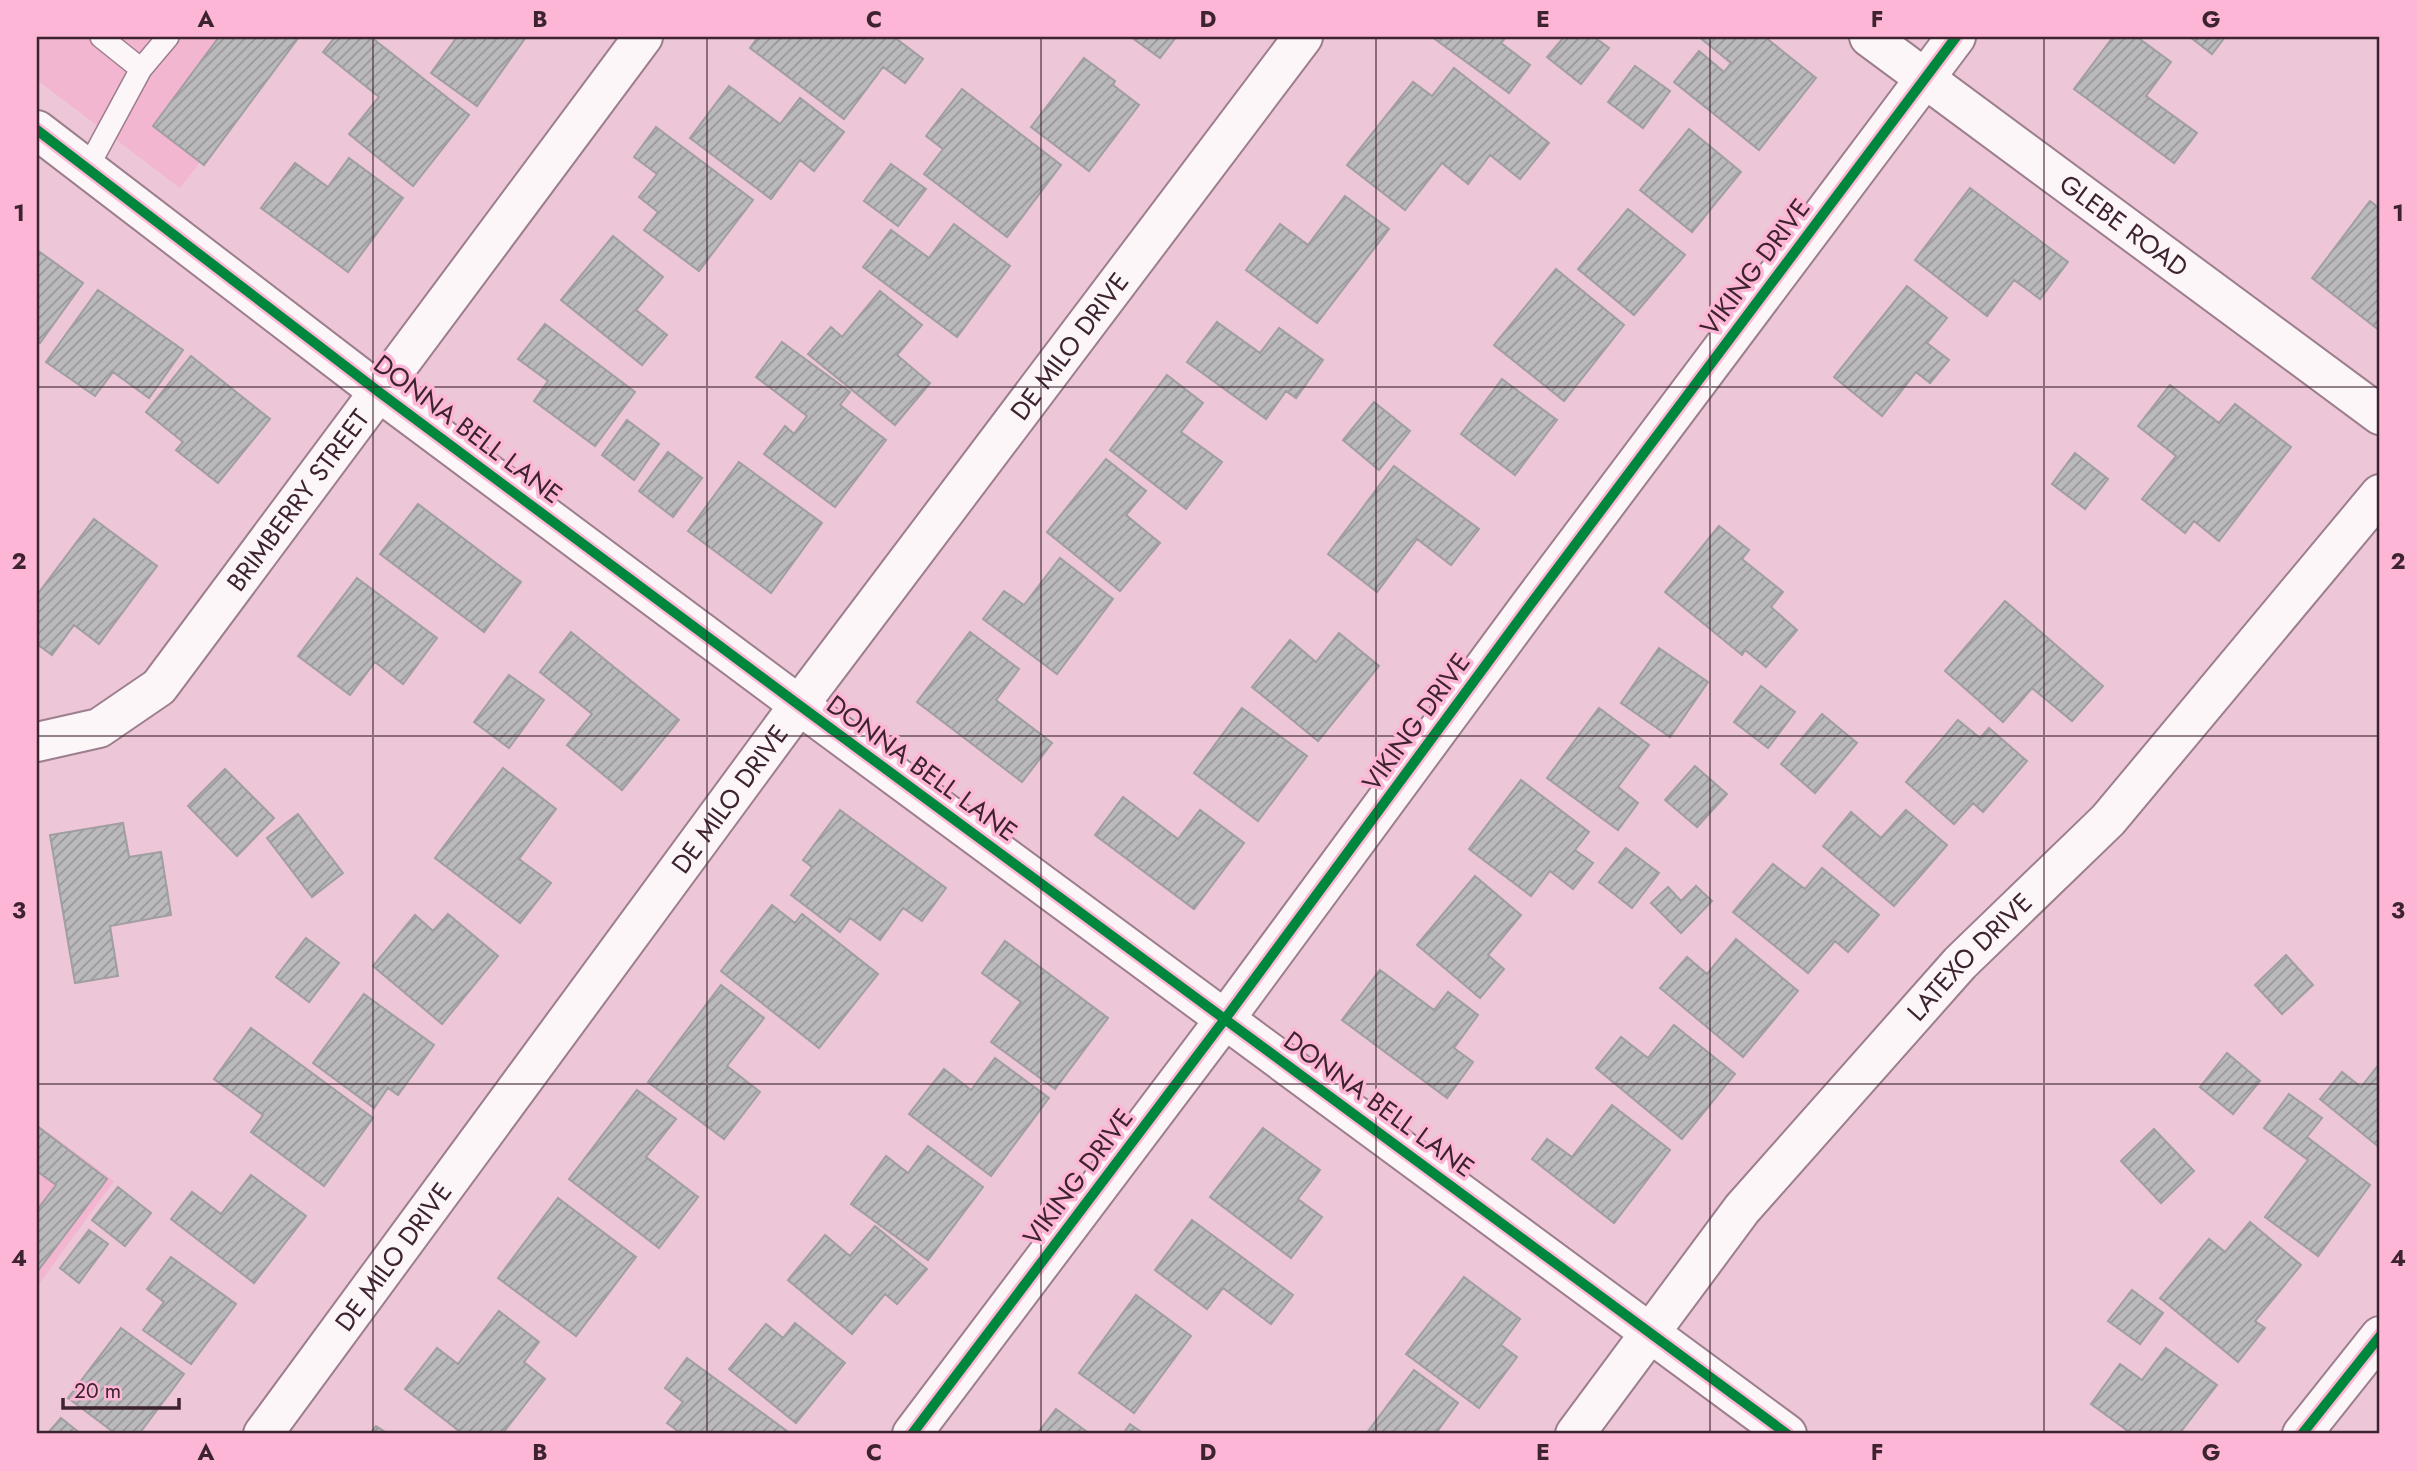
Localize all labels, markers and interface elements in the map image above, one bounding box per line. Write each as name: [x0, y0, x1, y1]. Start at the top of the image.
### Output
text: A: [197, 2, 215, 36]
text: B: [532, 2, 548, 36]
text: C: [866, 2, 882, 36]
text: D: [1200, 2, 1217, 36]
text: E: [1536, 2, 1550, 36]
text: F: [1871, 2, 1883, 36]
text: G: [2202, 2, 2220, 36]
street label: GLEBE ROAD: [2051, 165, 2196, 286]
street label: VIKING DRIVE: [1691, 191, 1819, 343]
text: 1: [13, 196, 25, 230]
text: 1: [2392, 196, 2404, 230]
street label: DE MILO DRIVE: [1001, 264, 1138, 428]
street label: DONNA BELL LANE: [366, 345, 570, 513]
street label: BRIMBERRY STREET: [218, 401, 379, 599]
text: 2: [11, 544, 27, 578]
text: 2: [2390, 544, 2406, 578]
street label: VIKING DRIVE: [1353, 645, 1479, 799]
street label: DONNA BELL LANE: [819, 686, 1025, 850]
street label: DE MILO DRIVE: [662, 717, 797, 882]
street label: LATEXO DRIVE: [1898, 884, 2041, 1029]
text: 3: [12, 893, 26, 927]
text: 3: [2391, 893, 2405, 927]
street label: DONNA BELL LANE: [1276, 1022, 1482, 1186]
street label: VIKING DRIVE: [1014, 1101, 1142, 1253]
street label: DE MILO DRIVE: [326, 1174, 461, 1339]
text: 4: [11, 1241, 27, 1275]
text: 4: [2390, 1241, 2406, 1275]
scale bar: [63, 1366, 178, 1410]
text: 20 m: [74, 1376, 121, 1406]
text: A: [197, 1435, 215, 1469]
text: B: [532, 1435, 548, 1469]
text: C: [866, 1435, 882, 1469]
text: D: [1200, 1435, 1217, 1469]
text: E: [1536, 1435, 1550, 1469]
text: F: [1871, 1435, 1883, 1469]
text: G: [2202, 1435, 2220, 1469]

